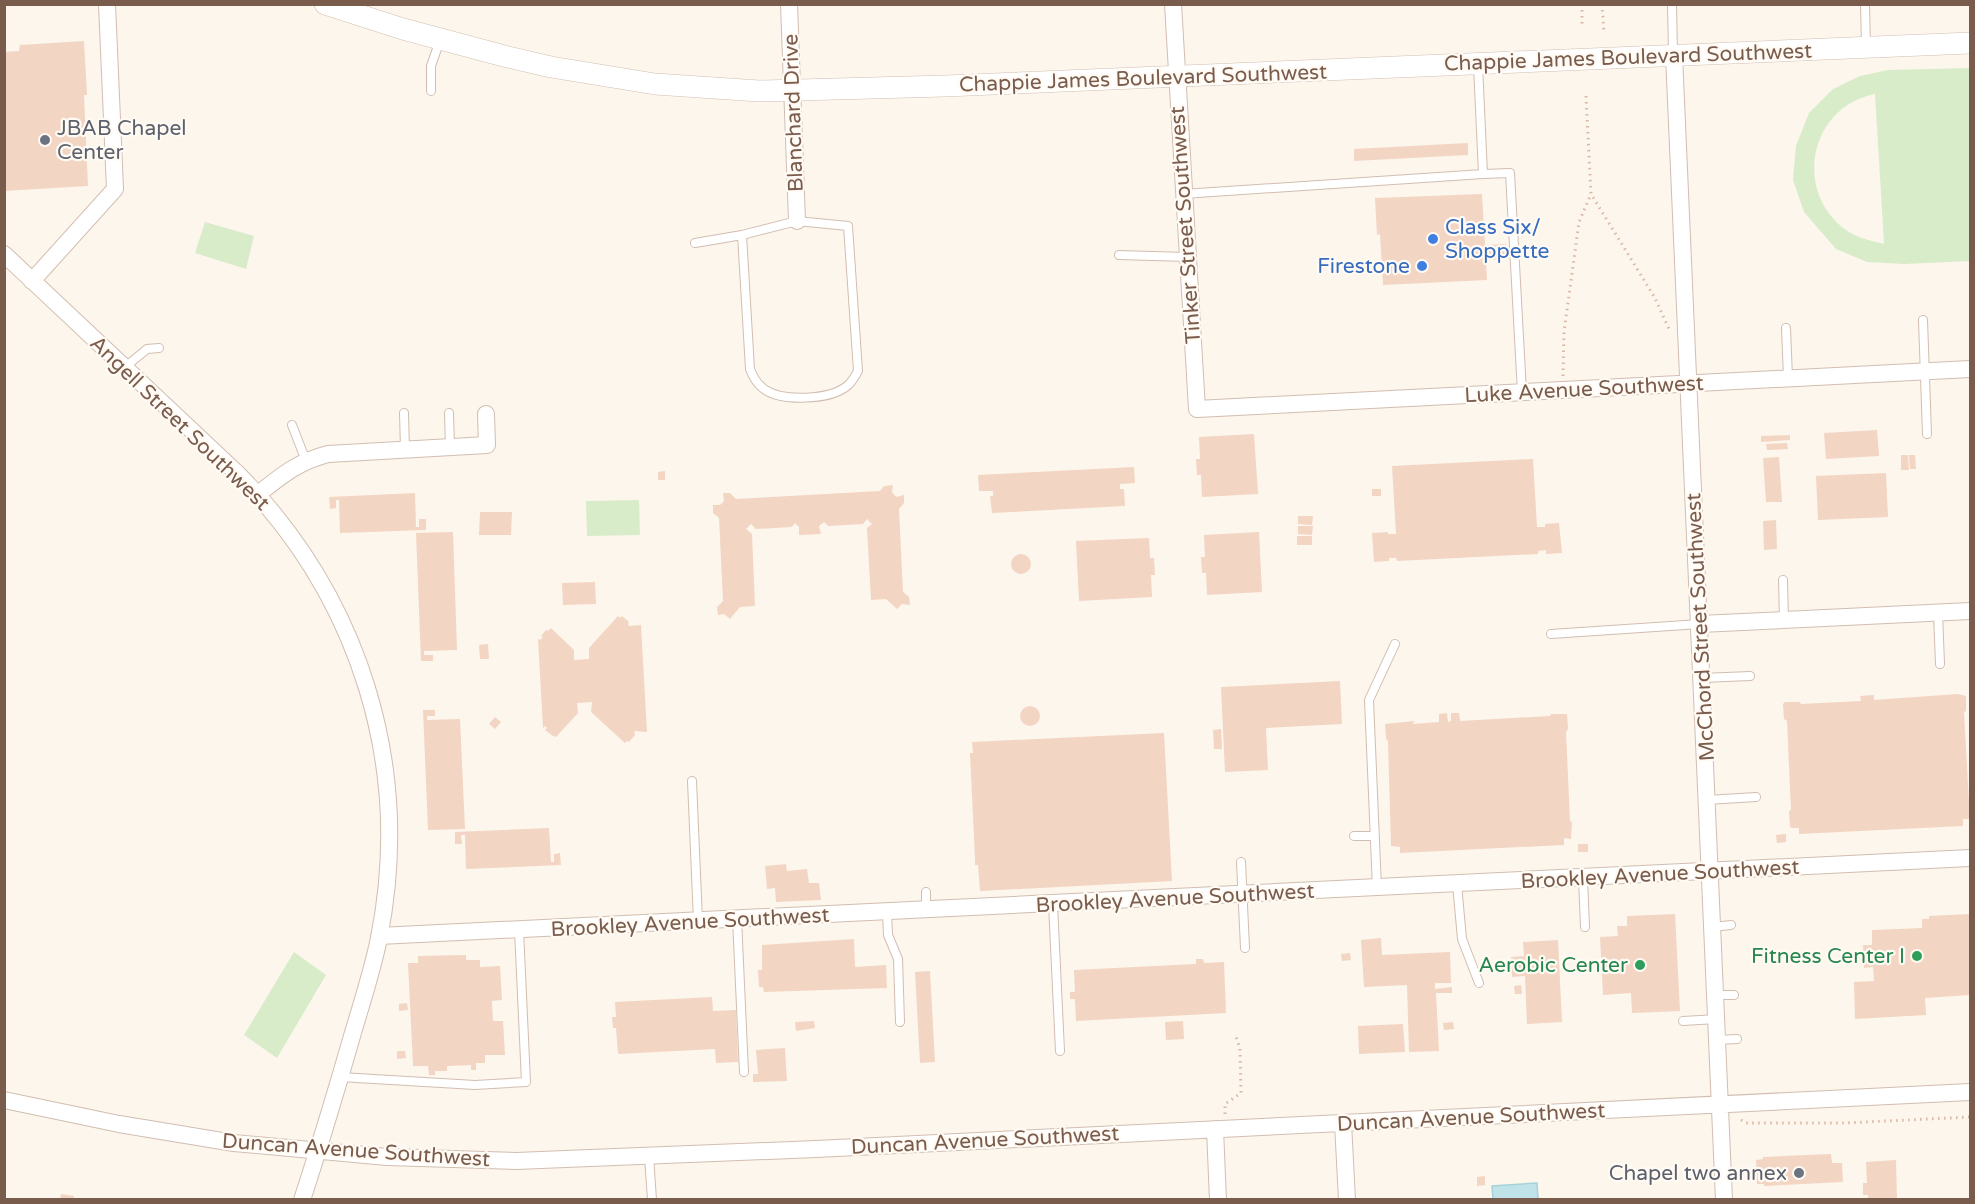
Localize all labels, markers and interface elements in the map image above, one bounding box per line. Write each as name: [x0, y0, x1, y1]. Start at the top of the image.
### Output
street label: Blanchard Drive: [778, 33, 809, 192]
street label: Chappie James Boulevard Southwest: [1444, 39, 1813, 76]
street label: Chappie James Boulevard Southwest: [959, 60, 1328, 97]
street label: Tinker Street Southwest: [1165, 105, 1206, 345]
place label: JBAB Chapel Center: [57, 116, 187, 165]
marker: JBAB Chapel Center: [38, 133, 52, 147]
place label: Class Six/ Shoppette: [1445, 215, 1550, 264]
marker: Class Six/ Shoppette: [1426, 232, 1440, 246]
place label: Firestone: [1317, 254, 1410, 279]
marker: Firestone: [1415, 259, 1429, 273]
street label: Angell Street Southwest: [85, 331, 275, 516]
street label: Luke Avenue Southwest: [1464, 371, 1704, 408]
street label: McChord Street Southwest: [1681, 492, 1720, 762]
street label: Brookley Avenue Southwest: [1520, 855, 1800, 894]
street label: Brookley Avenue Southwest: [1035, 879, 1315, 918]
street label: Brookley Avenue Southwest: [550, 903, 830, 942]
place label: Fitness Center I: [1751, 944, 1905, 969]
marker: Fitness Center I: [1910, 949, 1924, 963]
place label: Aerobic Center: [1479, 953, 1628, 978]
marker: Aerobic Center: [1633, 958, 1647, 972]
street label: Duncan Avenue Southwest: [1336, 1098, 1606, 1137]
street label: Duncan Avenue Southwest: [850, 1121, 1120, 1160]
street label: Duncan Avenue Southwest: [221, 1129, 491, 1172]
place label: Chapel two annex: [1609, 1161, 1787, 1186]
marker: Chapel two annex: [1792, 1166, 1806, 1180]

